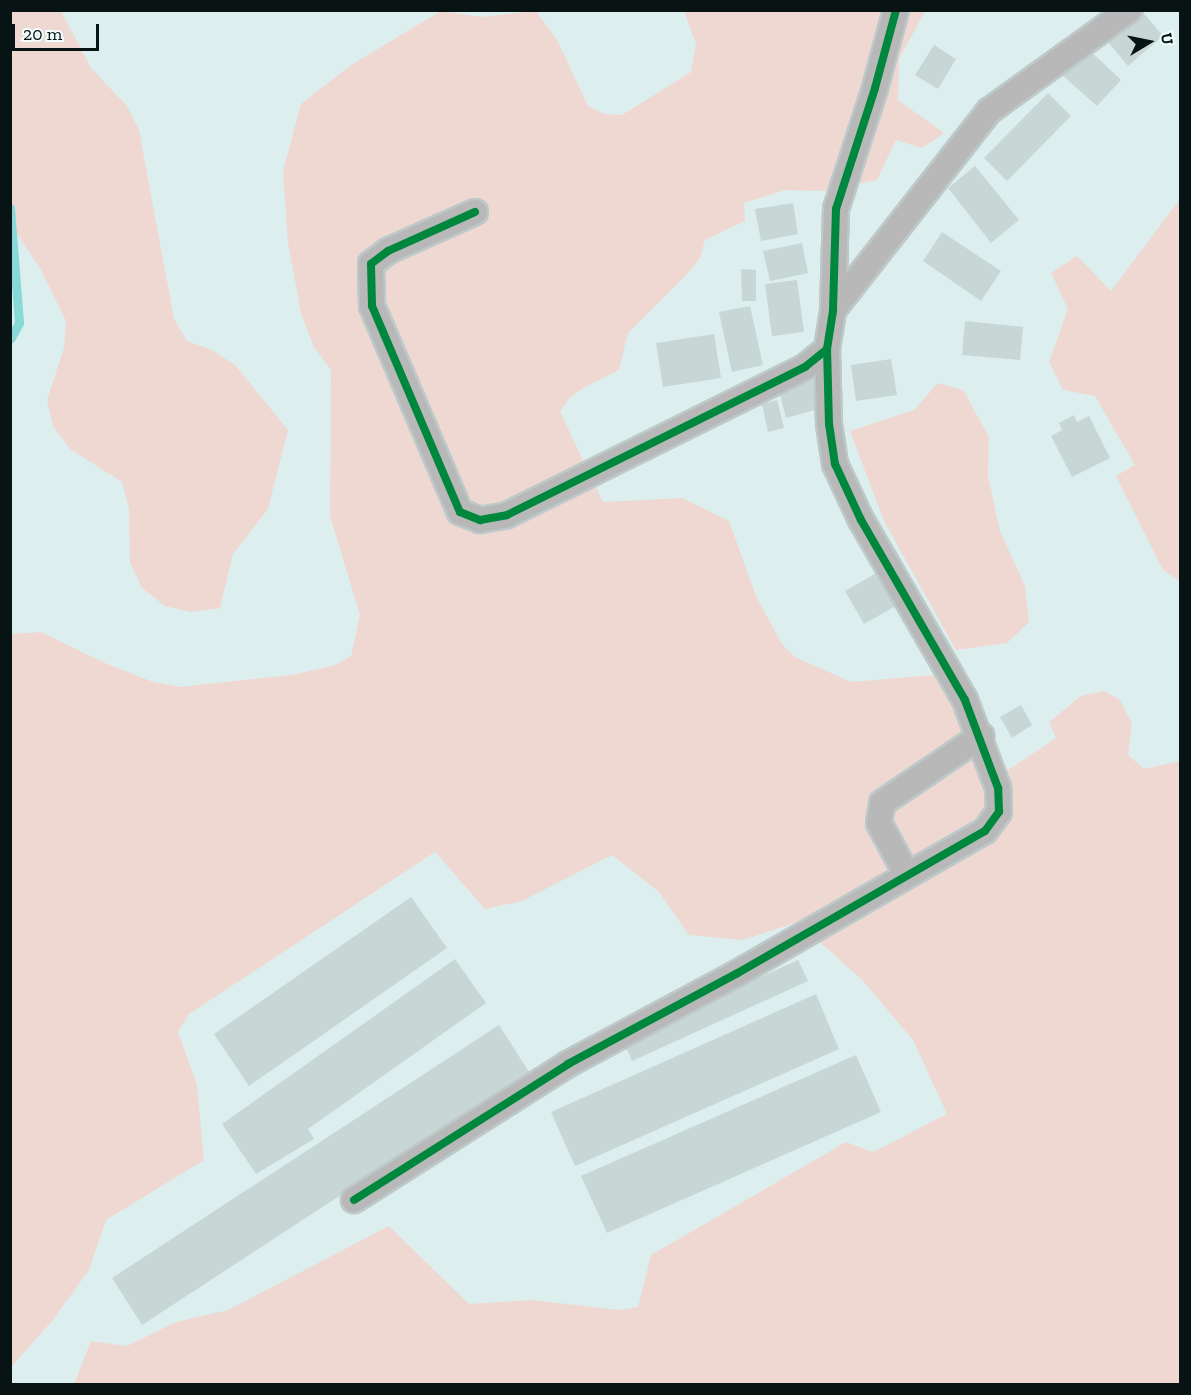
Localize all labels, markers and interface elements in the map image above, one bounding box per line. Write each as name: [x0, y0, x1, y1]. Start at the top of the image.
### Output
scale bar: [15, 12, 102, 50]
north arrow: [1119, 12, 1179, 72]
text: 20 m: [23, 23, 62, 45]
text: U: [1157, 31, 1178, 46]

